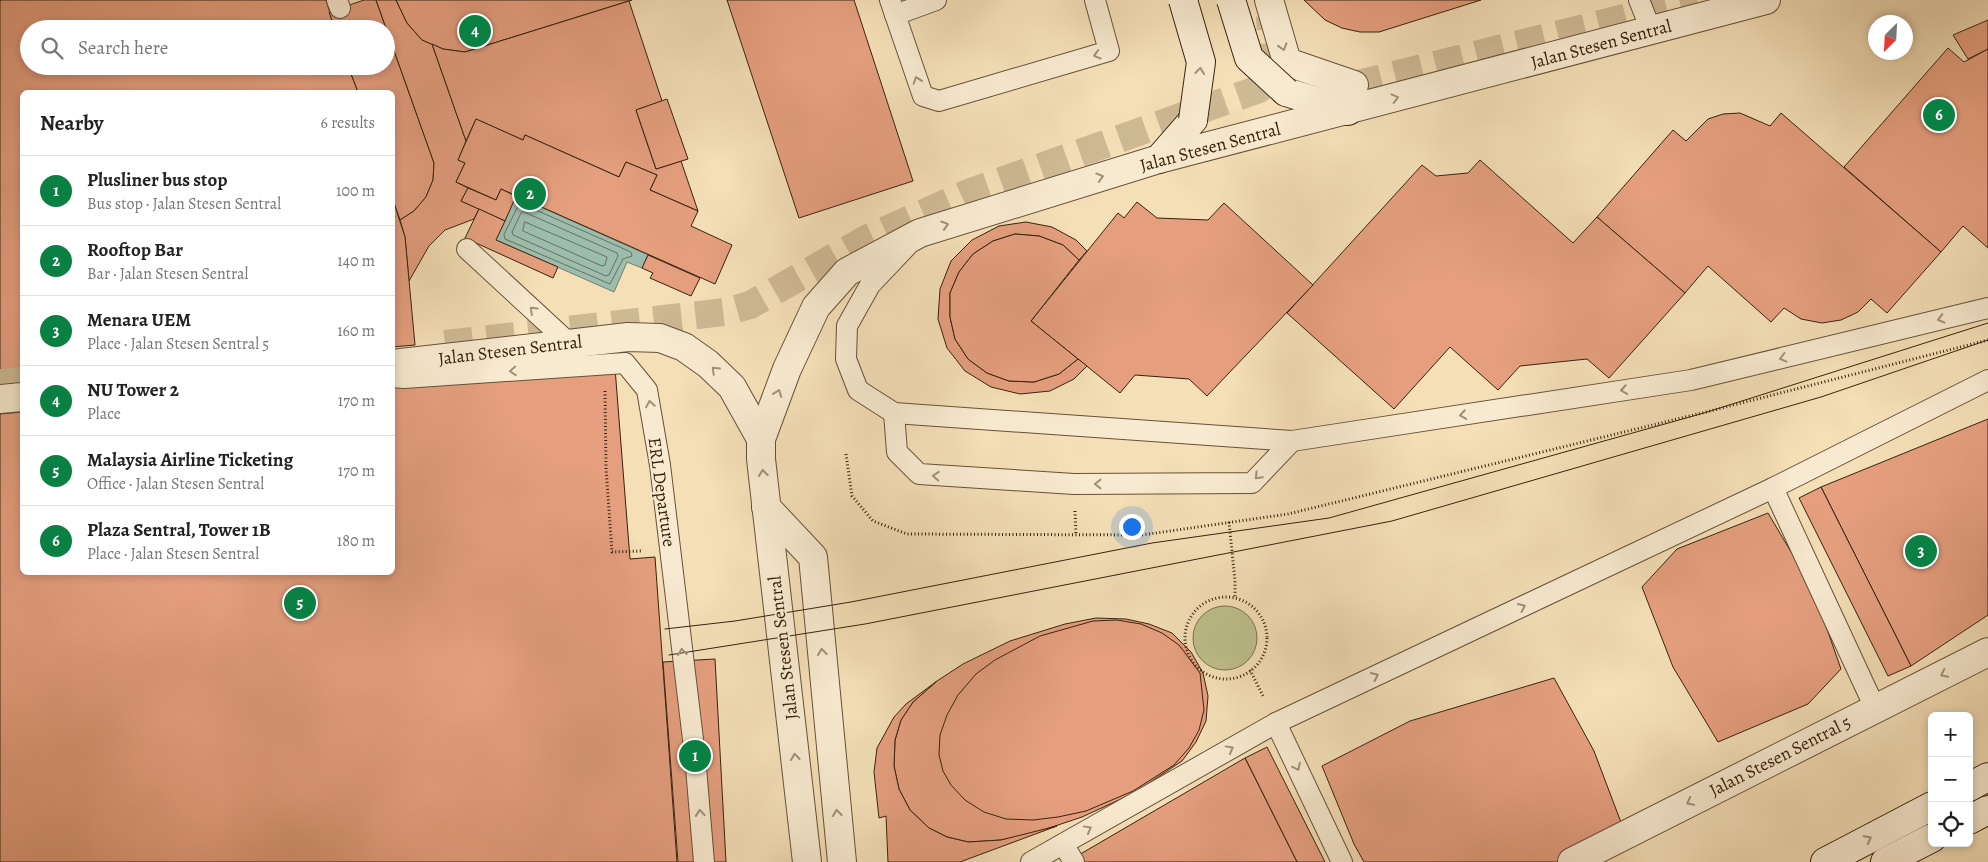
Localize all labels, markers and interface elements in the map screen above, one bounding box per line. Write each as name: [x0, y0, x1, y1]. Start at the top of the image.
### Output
pin: 4: [459, 12, 491, 50]
street label: Jalan Stesen Sentral: [1528, 14, 1675, 74]
north arrow: [1868, 15, 1913, 60]
search box: [20, 20, 395, 75]
icon: search: [38, 34, 66, 62]
text: Search here: [78, 35, 168, 61]
one-way arrow: [1277, 42, 1287, 50]
one-way arrow: [1093, 50, 1101, 60]
one-way arrow: [1194, 67, 1205, 75]
one-way arrow: [913, 77, 923, 85]
one-way arrow: [1391, 94, 1399, 104]
pin: 6: [1923, 96, 1955, 134]
text: Nearby: [40, 109, 103, 137]
text: 6 results: [321, 112, 375, 134]
street label: Jalan Stesen Sentral: [1137, 117, 1284, 177]
text: Plusliner bus stop: [87, 167, 227, 193]
one-way arrow: [1096, 173, 1104, 183]
pin: 2: [514, 175, 546, 213]
text: 1: [53, 180, 59, 202]
text: 100 m: [336, 180, 375, 202]
text: Bus stop · Jalan Stesen Sentral: [87, 193, 281, 215]
one-way arrow: [940, 221, 949, 231]
text: Rooftop Bar: [87, 237, 183, 263]
text: 2: [52, 250, 60, 272]
text: 140 m: [337, 250, 375, 272]
text: Bar · Jalan Stesen Sentral: [87, 263, 248, 285]
text: Menara UEM: [87, 307, 191, 333]
one-way arrow: [529, 307, 538, 316]
one-way arrow: [1936, 313, 1945, 324]
text: 3: [53, 320, 59, 342]
text: 160 m: [337, 320, 375, 342]
street label: Jalan Stesen Sentral: [437, 329, 584, 371]
text: Place · Jalan Stesen Sentral 5: [87, 333, 269, 355]
one-way arrow: [1778, 352, 1787, 363]
one-way arrow: [508, 365, 516, 376]
one-way arrow: [711, 367, 720, 376]
text: NU Tower 2: [87, 377, 179, 403]
one-way arrow: [1619, 385, 1628, 395]
one-way arrow: [772, 389, 782, 398]
text: 4: [52, 390, 60, 412]
text: 170 m: [338, 390, 375, 412]
one-way arrow: [645, 400, 655, 408]
text: Place: [87, 403, 121, 425]
one-way arrow: [1459, 409, 1467, 420]
street label: ERL Departure: [642, 436, 682, 548]
text: Malaysia Airline Ticketing: [87, 447, 293, 473]
text: 5: [53, 460, 59, 482]
text: 170 m: [338, 460, 375, 482]
one-way arrow: [758, 468, 769, 476]
one-way arrow: [932, 470, 940, 481]
one-way arrow: [1255, 471, 1264, 480]
text: Office · Jalan Stesen Sentral: [87, 473, 264, 495]
one-way arrow: [1094, 479, 1102, 489]
your location: [1119, 514, 1145, 540]
text: Plaza Sentral, Tower 1B: [87, 517, 271, 543]
text: 6: [52, 530, 60, 552]
text: 180 m: [337, 530, 375, 552]
pin: 3: [1905, 532, 1937, 570]
text: Place · Jalan Stesen Sentral: [87, 543, 259, 565]
street label: Jalan Stesen Sentral: [762, 574, 804, 721]
pin: 5: [284, 584, 316, 622]
one-way arrow: [1517, 603, 1526, 613]
one-way arrow: [817, 647, 828, 655]
one-way arrow: [677, 648, 688, 656]
one-way arrow: [1940, 668, 1949, 678]
one-way arrow: [1370, 672, 1379, 683]
street label: Jalan Stesen Sentral 5: [1705, 710, 1855, 802]
map controls: [1928, 712, 1973, 847]
button: +: [1928, 712, 1973, 757]
pin: 1: [679, 737, 711, 775]
one-way arrow: [1224, 746, 1233, 756]
one-way arrow: [790, 753, 801, 761]
button: −: [1928, 757, 1973, 802]
one-way arrow: [1291, 762, 1301, 771]
one-way arrow: [1686, 796, 1695, 806]
button: locate: [1928, 802, 1973, 847]
one-way arrow: [694, 809, 705, 817]
one-way arrow: [832, 809, 843, 817]
one-way arrow: [1083, 826, 1092, 836]
one-way arrow: [1863, 835, 1872, 845]

